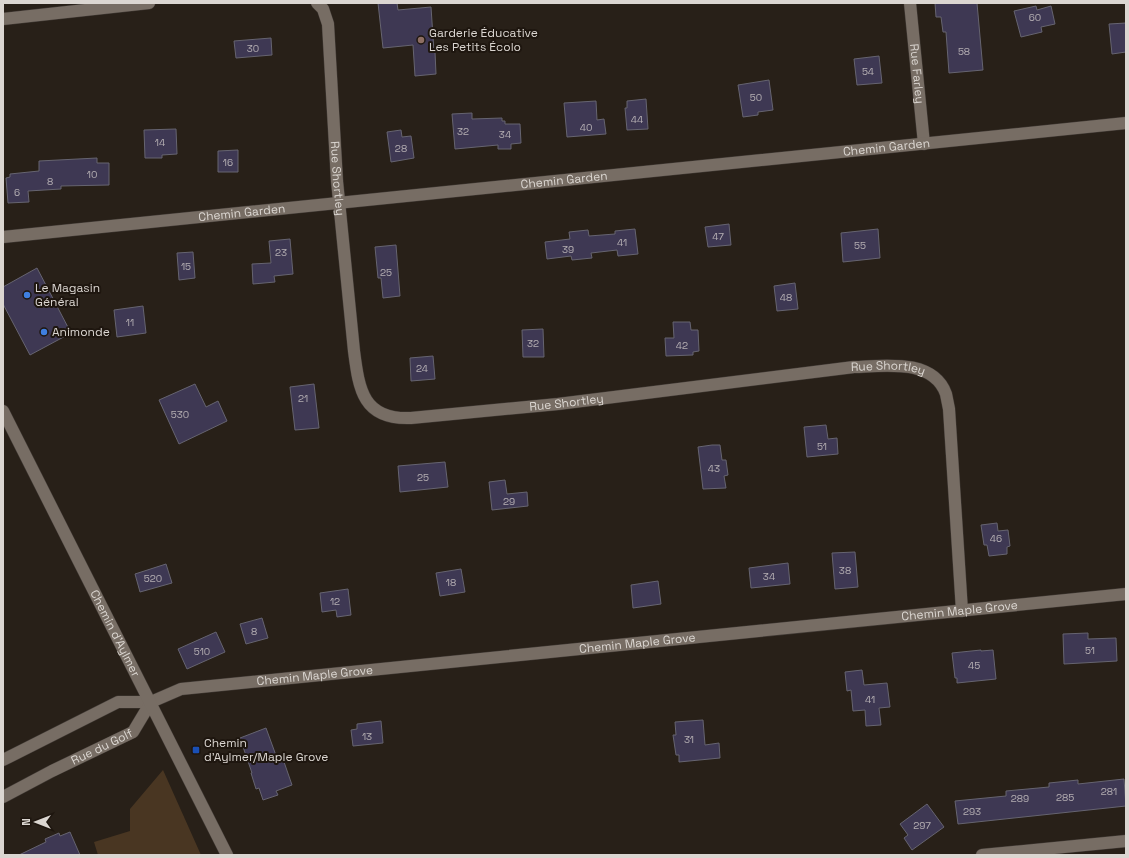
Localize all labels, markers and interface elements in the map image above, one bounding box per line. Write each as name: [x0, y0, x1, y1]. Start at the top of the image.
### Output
house number: 60: [1029, 11, 1041, 24]
place label: Garderie Éducative Les Petits Écolo: [429, 25, 538, 55]
marker: Garderie Éducative Les Petits Écolo: [416, 35, 426, 45]
house number: 30: [247, 42, 259, 55]
street label: Rue Farley: [906, 43, 928, 104]
house number: 58: [958, 45, 970, 58]
house number: 54: [862, 65, 874, 78]
house number: 50: [750, 91, 762, 104]
house number: 44: [631, 113, 643, 126]
house number: 40: [580, 121, 592, 134]
house number: 32: [457, 125, 469, 138]
house number: 34: [499, 128, 511, 141]
street label: Chemin Garden: [842, 135, 931, 160]
house number: 14: [155, 136, 165, 149]
street label: Rue Shortley: [327, 141, 348, 216]
house number: 28: [395, 142, 407, 155]
house number: 16: [223, 156, 233, 169]
house number: 10: [87, 168, 97, 181]
street label: Chemin Garden: [520, 168, 608, 192]
house number: 8: [47, 175, 53, 188]
house number: 6: [14, 186, 20, 199]
street label: Chemin Garden: [198, 200, 286, 225]
house number: 47: [712, 230, 724, 243]
house number: 41: [617, 236, 627, 249]
house number: 55: [854, 239, 866, 252]
house number: 39: [562, 243, 574, 256]
house number: 23: [275, 246, 287, 259]
house number: 15: [181, 260, 191, 273]
house number: 25: [380, 266, 392, 279]
place label: Le Magasin Général: [35, 280, 100, 310]
marker: Le Magasin Général: [22, 290, 32, 300]
house number: 48: [780, 291, 792, 304]
house number: 11: [126, 316, 134, 329]
place label: Animonde: [52, 324, 110, 340]
marker: Animonde: [39, 327, 49, 337]
house number: 32: [527, 337, 539, 350]
house number: 42: [676, 339, 688, 352]
street label: Rue Shortley: [851, 358, 928, 379]
house number: 24: [416, 362, 428, 375]
street label: Rue Shortley: [529, 390, 605, 415]
house number: 21: [298, 392, 308, 405]
house number: 530: [171, 408, 189, 421]
house number: 51: [817, 440, 827, 453]
house number: 43: [708, 462, 720, 475]
house number: 25: [417, 471, 429, 484]
house number: 29: [503, 495, 515, 508]
house number: 46: [990, 532, 1002, 545]
house number: 38: [839, 564, 851, 577]
house number: 34: [763, 570, 775, 583]
house number: 520: [144, 572, 162, 585]
house number: 18: [446, 576, 456, 589]
street label: Chemin d'Aylmer: [87, 587, 144, 680]
house number: 12: [330, 595, 340, 608]
street label: Chemin Maple Grove: [901, 597, 1019, 625]
house number: 8: [251, 625, 257, 638]
street label: Chemin Maple Grove: [578, 629, 696, 657]
house number: 51: [1085, 644, 1095, 657]
house number: 510: [194, 645, 210, 658]
house number: 45: [968, 659, 980, 672]
street label: Chemin Maple Grove: [256, 662, 374, 689]
house number: 41: [865, 693, 875, 706]
street label: Rue du Golf: [68, 725, 136, 769]
house number: 13: [362, 730, 372, 743]
house number: 31: [684, 733, 694, 746]
place label: Chemin d'Aylmer/Maple Grove: [204, 735, 328, 765]
marker: Chemin d'Aylmer/Maple Grove: [191, 745, 201, 755]
house number: 281: [1101, 785, 1117, 798]
house number: 285: [1056, 791, 1074, 804]
house number: 289: [1011, 792, 1029, 805]
north arrow: [16, 802, 56, 842]
house number: 293: [963, 805, 981, 818]
text: N: [19, 818, 33, 826]
house number: 297: [913, 819, 931, 832]

